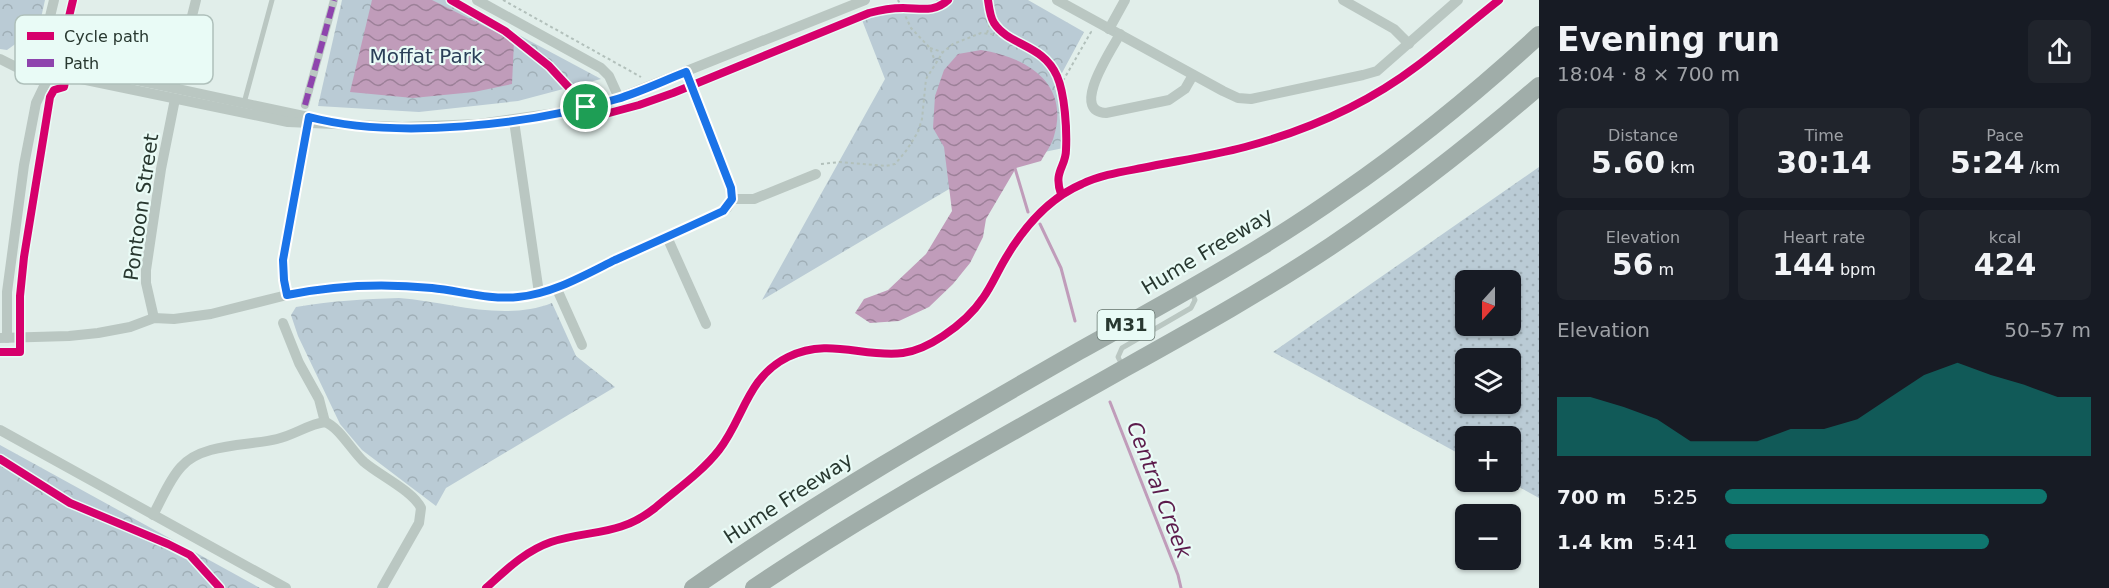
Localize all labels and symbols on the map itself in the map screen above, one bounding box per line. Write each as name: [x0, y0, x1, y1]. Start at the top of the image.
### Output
legend: [15, 15, 213, 84]
text: Cycle path: [64, 27, 149, 46]
park label: Moffat Park: [370, 44, 483, 68]
text: Path: [64, 54, 99, 73]
pin: [560, 81, 611, 132]
street label: Pontoon Street: [119, 132, 163, 282]
street label: Hume Freeway: [1137, 202, 1277, 300]
north arrow: [1455, 270, 1521, 336]
road number: M31: [1098, 310, 1154, 340]
water label: Central Creek: [1122, 418, 1196, 563]
street label: Hume Freeway: [719, 447, 857, 549]

